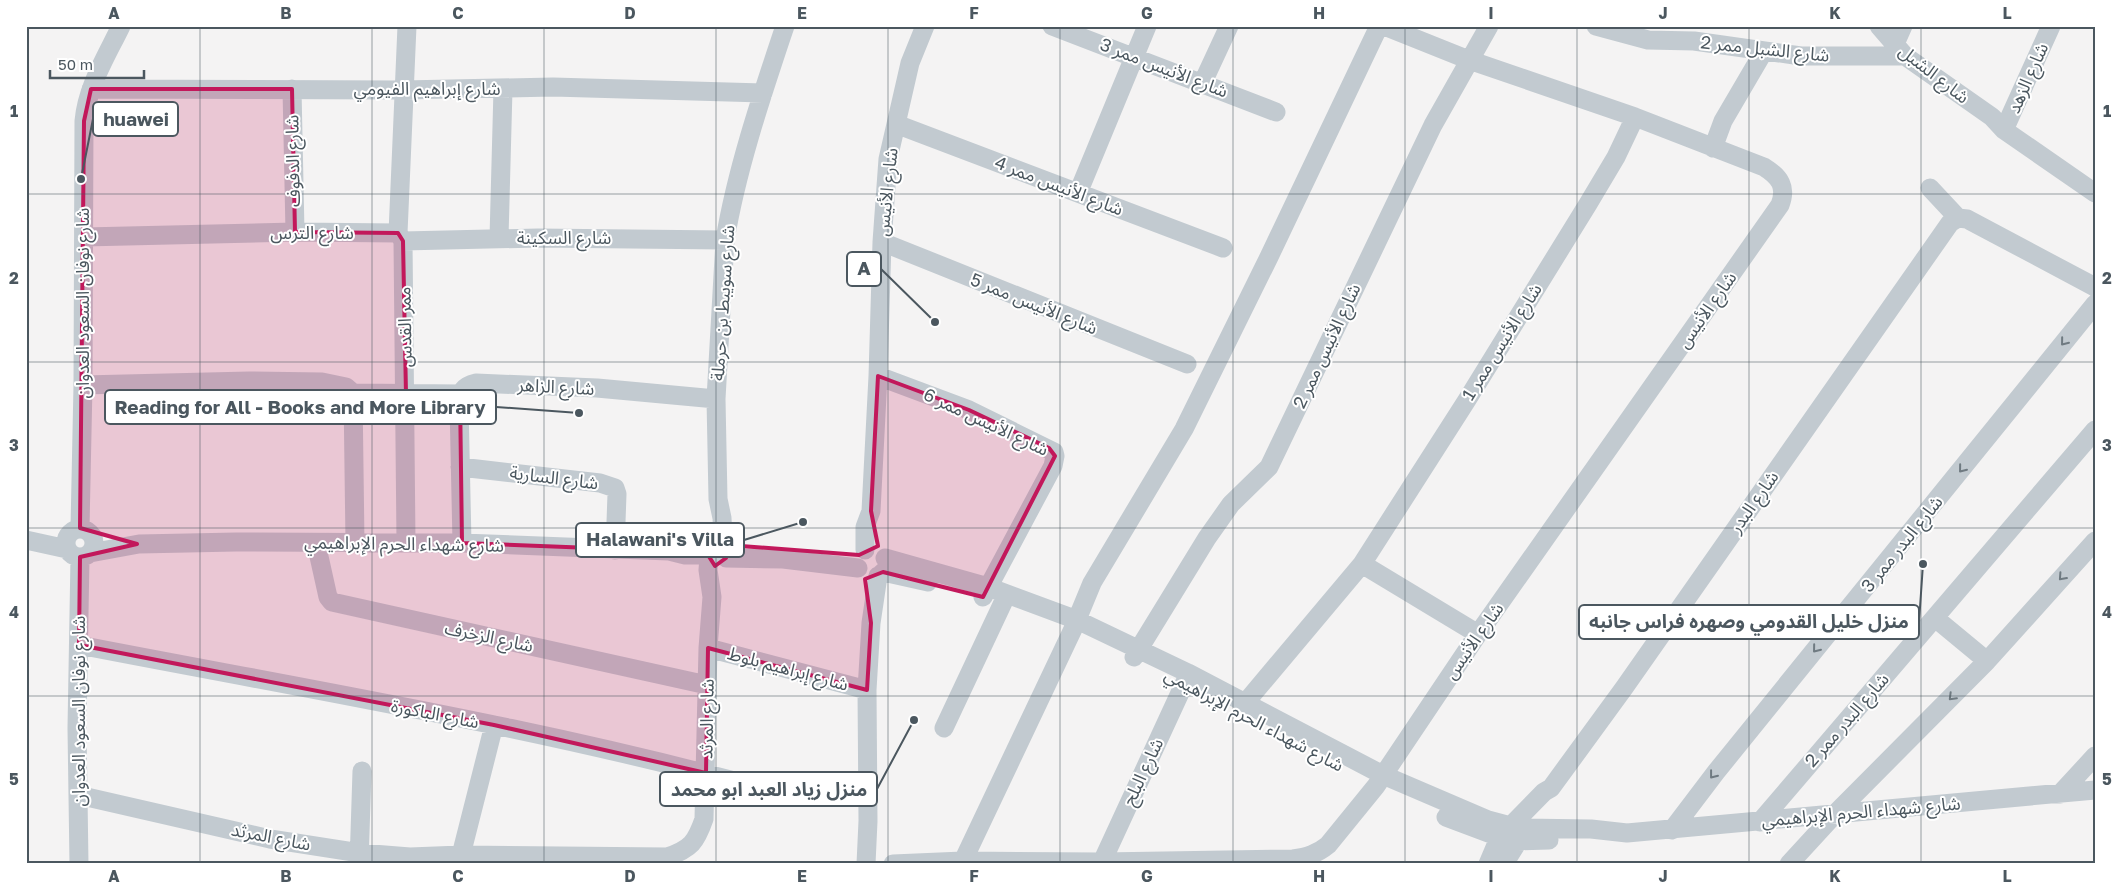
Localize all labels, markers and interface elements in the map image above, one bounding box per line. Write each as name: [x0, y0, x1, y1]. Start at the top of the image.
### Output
text: A: [108, 3, 120, 23]
text: B: [280, 3, 292, 23]
text: C: [452, 3, 464, 23]
text: D: [624, 3, 636, 23]
text: E: [797, 3, 807, 23]
text: F: [969, 3, 979, 23]
text: G: [1141, 3, 1153, 23]
text: H: [1313, 3, 1325, 23]
text: I: [1488, 3, 1494, 23]
text: J: [1658, 3, 1668, 23]
text: K: [1829, 3, 1841, 23]
text: L: [2002, 3, 2012, 23]
street label: شارع الشبل ممر 2: [1699, 30, 1831, 70]
street label: شارع الأنيس ممر 3: [1096, 33, 1231, 105]
street label: شارع الشبل: [1893, 39, 1974, 111]
street label: شارع الزهد: [2002, 39, 2056, 118]
scale bar: [50, 48, 144, 80]
text: 50 m: [58, 55, 93, 73]
street label: شارع إبراهيم الفيومي: [353, 77, 501, 103]
text: 1: [10, 101, 18, 121]
text: 1: [2103, 101, 2111, 121]
callout: huawei: [93, 102, 178, 136]
text: huawei: [103, 107, 169, 130]
street label: شارع الدفوف: [280, 115, 308, 207]
street label: شارع الأنيس: [870, 147, 906, 238]
street label: شارع الأنيس ممر 4: [991, 150, 1127, 223]
street label: شارع نوفان السعود العدوان: [71, 208, 97, 398]
street label: شارع الترس: [270, 221, 354, 247]
street label: شارع سويبط بن حرملة: [706, 224, 742, 382]
street label: شارع السكينة: [517, 226, 611, 252]
callout: A: [847, 252, 881, 286]
text: A: [857, 256, 871, 279]
street label: شارع الأنيس: [1672, 267, 1744, 354]
text: 2: [9, 268, 19, 288]
street label: شارع الأنيس ممر 5: [966, 268, 1101, 342]
text: 2: [2102, 268, 2112, 288]
street label: شارع الأنيس ممر 1: [1456, 279, 1549, 406]
street label: شارع الأنيس ممر 2: [1288, 280, 1368, 413]
street label: ممر القدس: [392, 286, 417, 368]
one-way arrow: [2062, 336, 2070, 345]
street label: شارع الزاهر: [516, 373, 595, 403]
street label: شارع الأنيس ممر 6: [919, 382, 1053, 463]
callout: Reading for All - Books and More Library: [105, 390, 496, 424]
text: Reading for All - Books and More Library: [114, 395, 486, 418]
text: 3: [9, 435, 19, 455]
text: 3: [2102, 435, 2112, 455]
street label: شارع السارية: [508, 461, 600, 497]
one-way arrow: [1960, 463, 1968, 472]
street label: شارع البدر: [1723, 466, 1786, 540]
street label: شارع البدر ممر 3: [1856, 491, 1950, 598]
callout: Halawani's Villa: [576, 523, 744, 557]
text: Halawani's Villa: [586, 527, 734, 550]
street label: شارع شهداء الحرم الإبراهيمي: [304, 530, 504, 560]
one-way arrow: [2059, 572, 2068, 581]
street label: شارع الأنيس: [1439, 598, 1511, 685]
text: 4: [9, 602, 19, 622]
text: 4: [2102, 602, 2112, 622]
callout: منزل خليل القدومي وصهره فراس جانبه: [1579, 605, 1919, 639]
text: منزل خليل القدومي وصهره فراس جانبه: [1589, 609, 1909, 636]
street label: شارع نوفان السعود العدوان: [67, 616, 93, 806]
street label: شارع الزخرف: [442, 616, 535, 660]
street label: شارع إبراهيم بلوط: [724, 641, 851, 699]
one-way arrow: [1812, 644, 1821, 653]
street label: شارع شهداء الحرم الإبراهيمي: [1159, 662, 1348, 779]
street label: شارع البدر ممر 2: [1799, 668, 1896, 773]
street label: شارع المرثد: [694, 679, 722, 759]
one-way arrow: [1949, 691, 1958, 700]
street label: شارع الباكورة: [389, 694, 481, 736]
street label: شارع البلح: [1117, 734, 1171, 810]
text: 5: [9, 769, 19, 789]
one-way arrow: [1711, 769, 1719, 778]
text: 5: [2102, 769, 2112, 789]
callout: منزل زياد العبد ابو محمد: [660, 772, 877, 806]
text: منزل زياد العبد ابو محمد: [671, 777, 867, 801]
street label: شارع شهداء الحرم الإبراهيمي: [1760, 791, 1962, 835]
street label: شارع المرثد: [229, 818, 313, 858]
text: A: [108, 866, 120, 886]
text: B: [280, 866, 292, 886]
text: C: [452, 866, 464, 886]
text: D: [624, 866, 636, 886]
text: E: [797, 866, 807, 886]
text: F: [969, 866, 979, 886]
text: G: [1141, 866, 1153, 886]
text: H: [1313, 866, 1325, 886]
text: I: [1488, 866, 1494, 886]
text: J: [1658, 866, 1668, 886]
text: K: [1829, 866, 1841, 886]
text: L: [2002, 866, 2012, 886]

